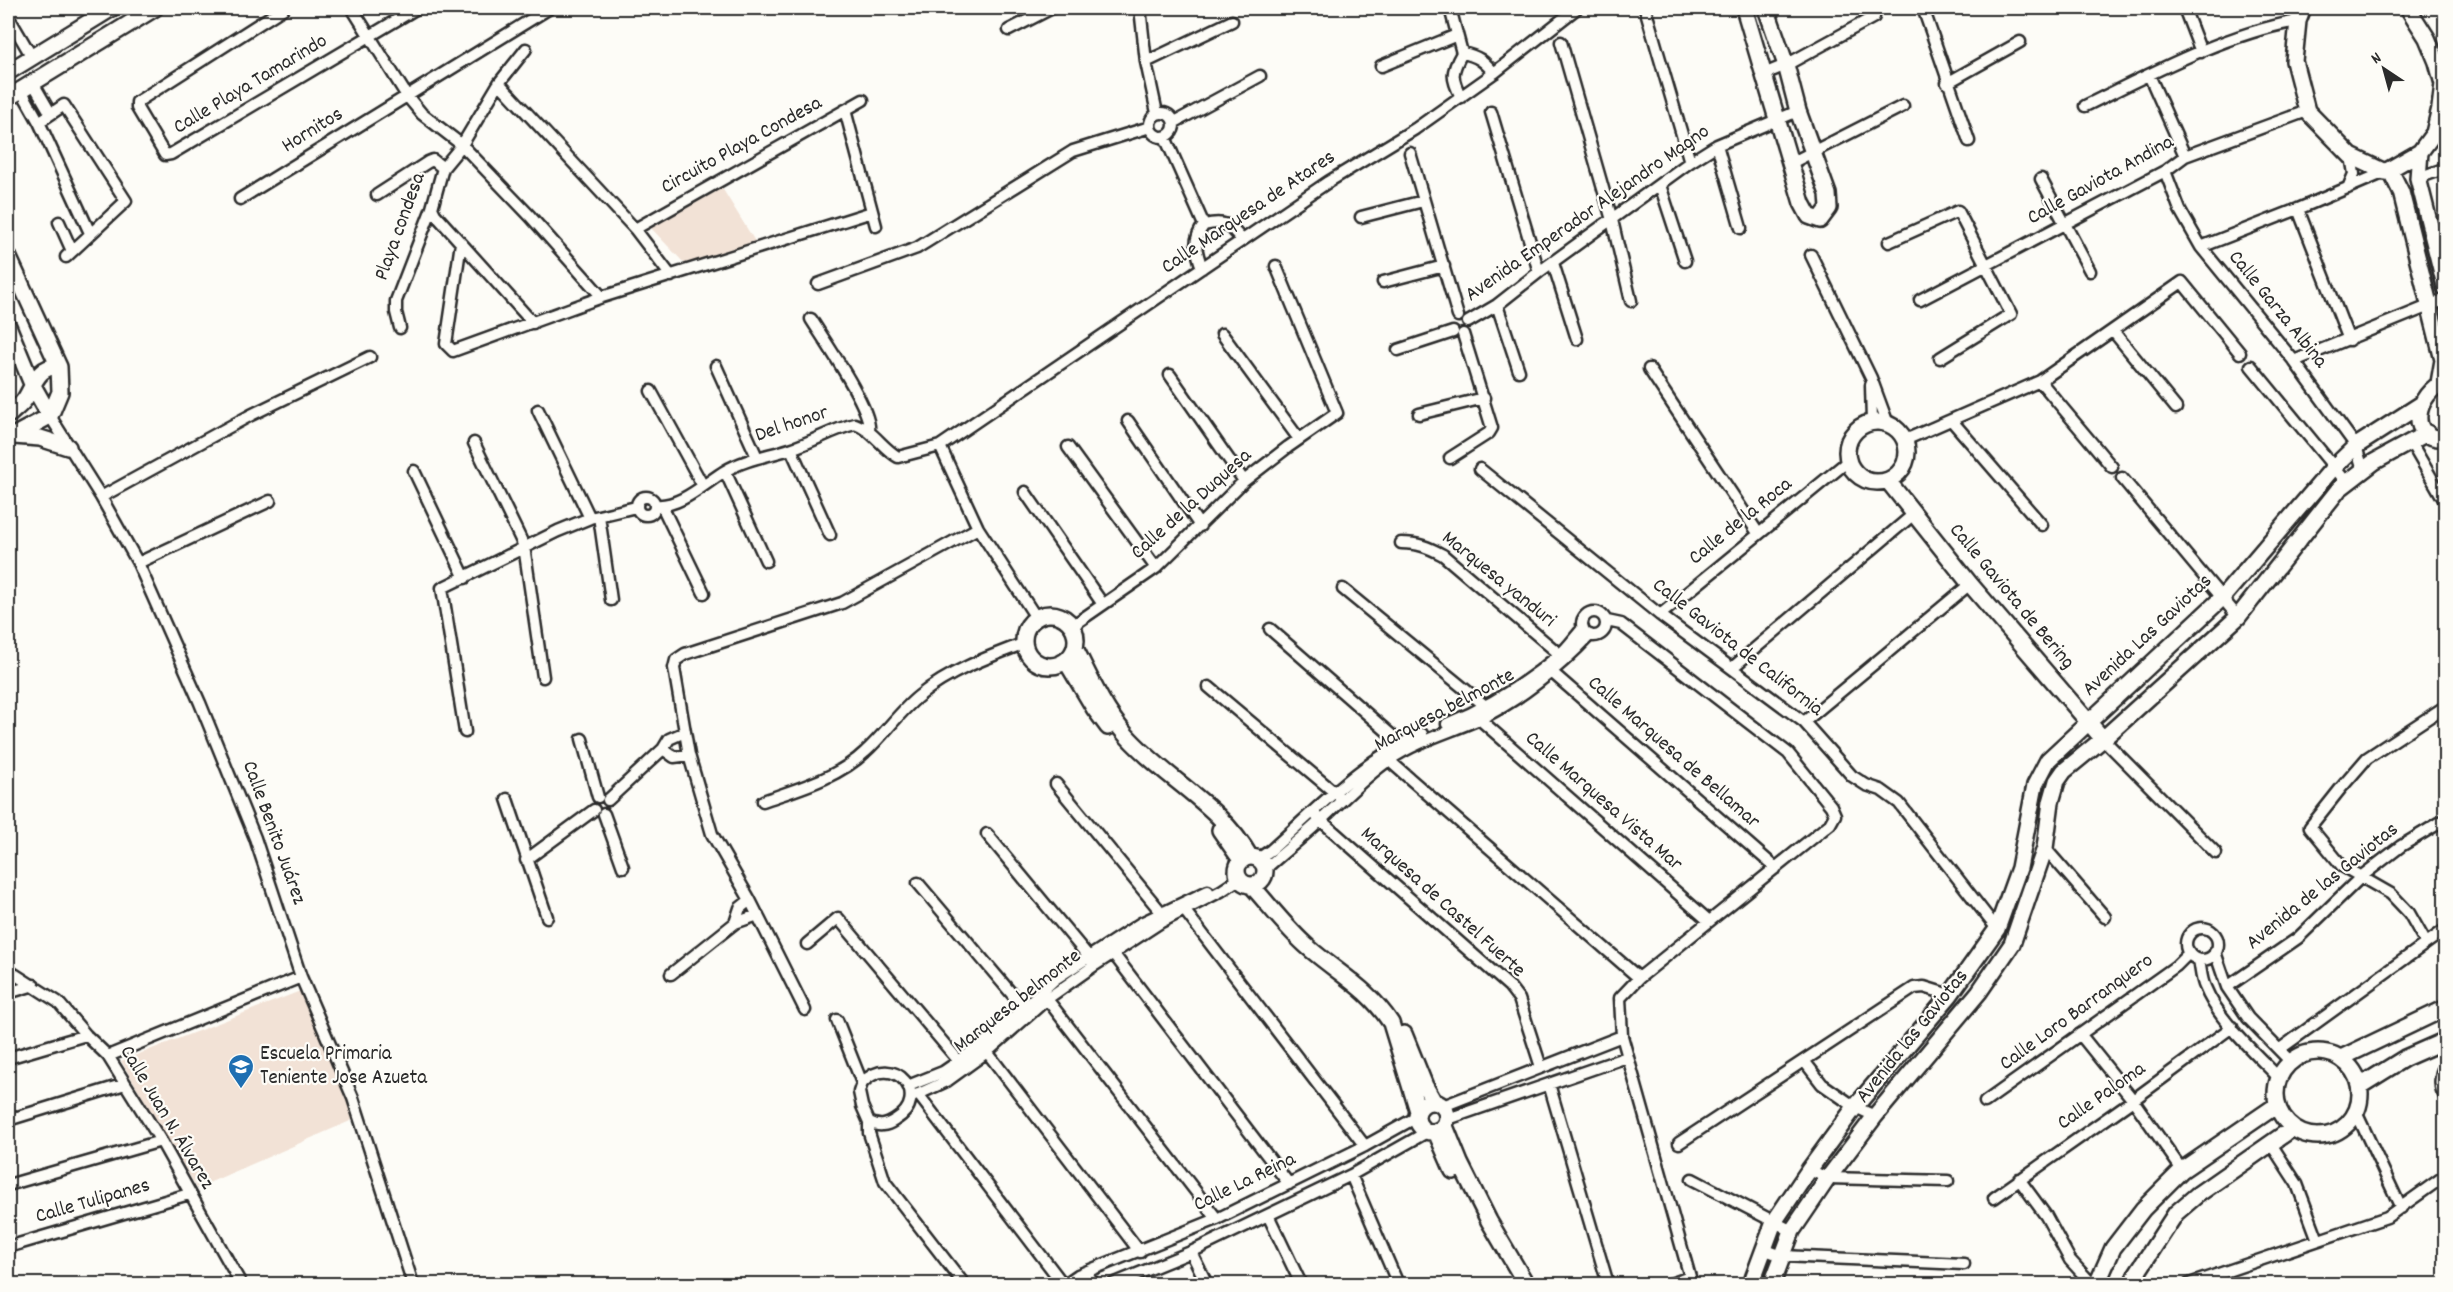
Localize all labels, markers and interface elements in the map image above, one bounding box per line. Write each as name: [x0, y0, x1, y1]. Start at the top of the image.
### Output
street label: Calle Playa Tamarindo: [168, 27, 334, 143]
north arrow: [2354, 39, 2414, 99]
text: N: [2367, 47, 2387, 71]
street label: Circuito Playa Condesa: [656, 89, 829, 203]
street label: Hornitos: [276, 100, 350, 162]
street label: Avenida Emperador Alejandro Magno: [1459, 118, 1717, 310]
street label: Calle Gaviota Andina: [2022, 128, 2181, 234]
street label: Calle Marquesa de Atares: [1156, 143, 1342, 283]
street label: Playa condesa: [368, 168, 435, 285]
street label: Calle Garza Albina: [2220, 245, 2335, 376]
street label: Del honor: [751, 398, 833, 452]
street label: Calle de la Duquesa: [1125, 442, 1260, 568]
street label: Calle de la Roca: [1683, 470, 1800, 573]
street label: Calle Gaviota de Bering: [1941, 517, 2081, 677]
street label: Marquesa yanduri: [1434, 524, 1562, 636]
street label: Avenida Las Gaviotas: [2076, 568, 2220, 704]
street label: Calle Gaviota de California: [1645, 572, 1830, 725]
street label: Marquesa belmonte: [1370, 661, 1520, 761]
street label: Calle Marquesa de Bellamar: [1580, 669, 1766, 837]
street label: Calle Marquesa Vista Mar: [1517, 725, 1689, 879]
street label: Calle Benito Juárez: [233, 757, 313, 909]
street label: Avenida de las Gaviotas: [2240, 816, 2406, 958]
street label: Marquesa de Castel Fuerte: [1353, 820, 1531, 986]
street label: Marquesa belmonte: [948, 943, 1088, 1061]
street label: Calle Loro Barranquero: [1994, 947, 2160, 1079]
street label: Avenida las Gaviotas: [1849, 964, 1977, 1110]
street label: Calle Juan N. Álvarez: [111, 1040, 221, 1196]
place label: Escuela Primaria Teniente Jose Azueta: [260, 1040, 428, 1094]
school or university icon: Escuela Primaria Teniente Jose Azueta: [226, 1052, 256, 1090]
street label: Calle Paloma: [2052, 1055, 2153, 1139]
street label: Calle La Reina: [1189, 1145, 1302, 1221]
street label: Calle Tulipanes: [32, 1171, 154, 1233]

